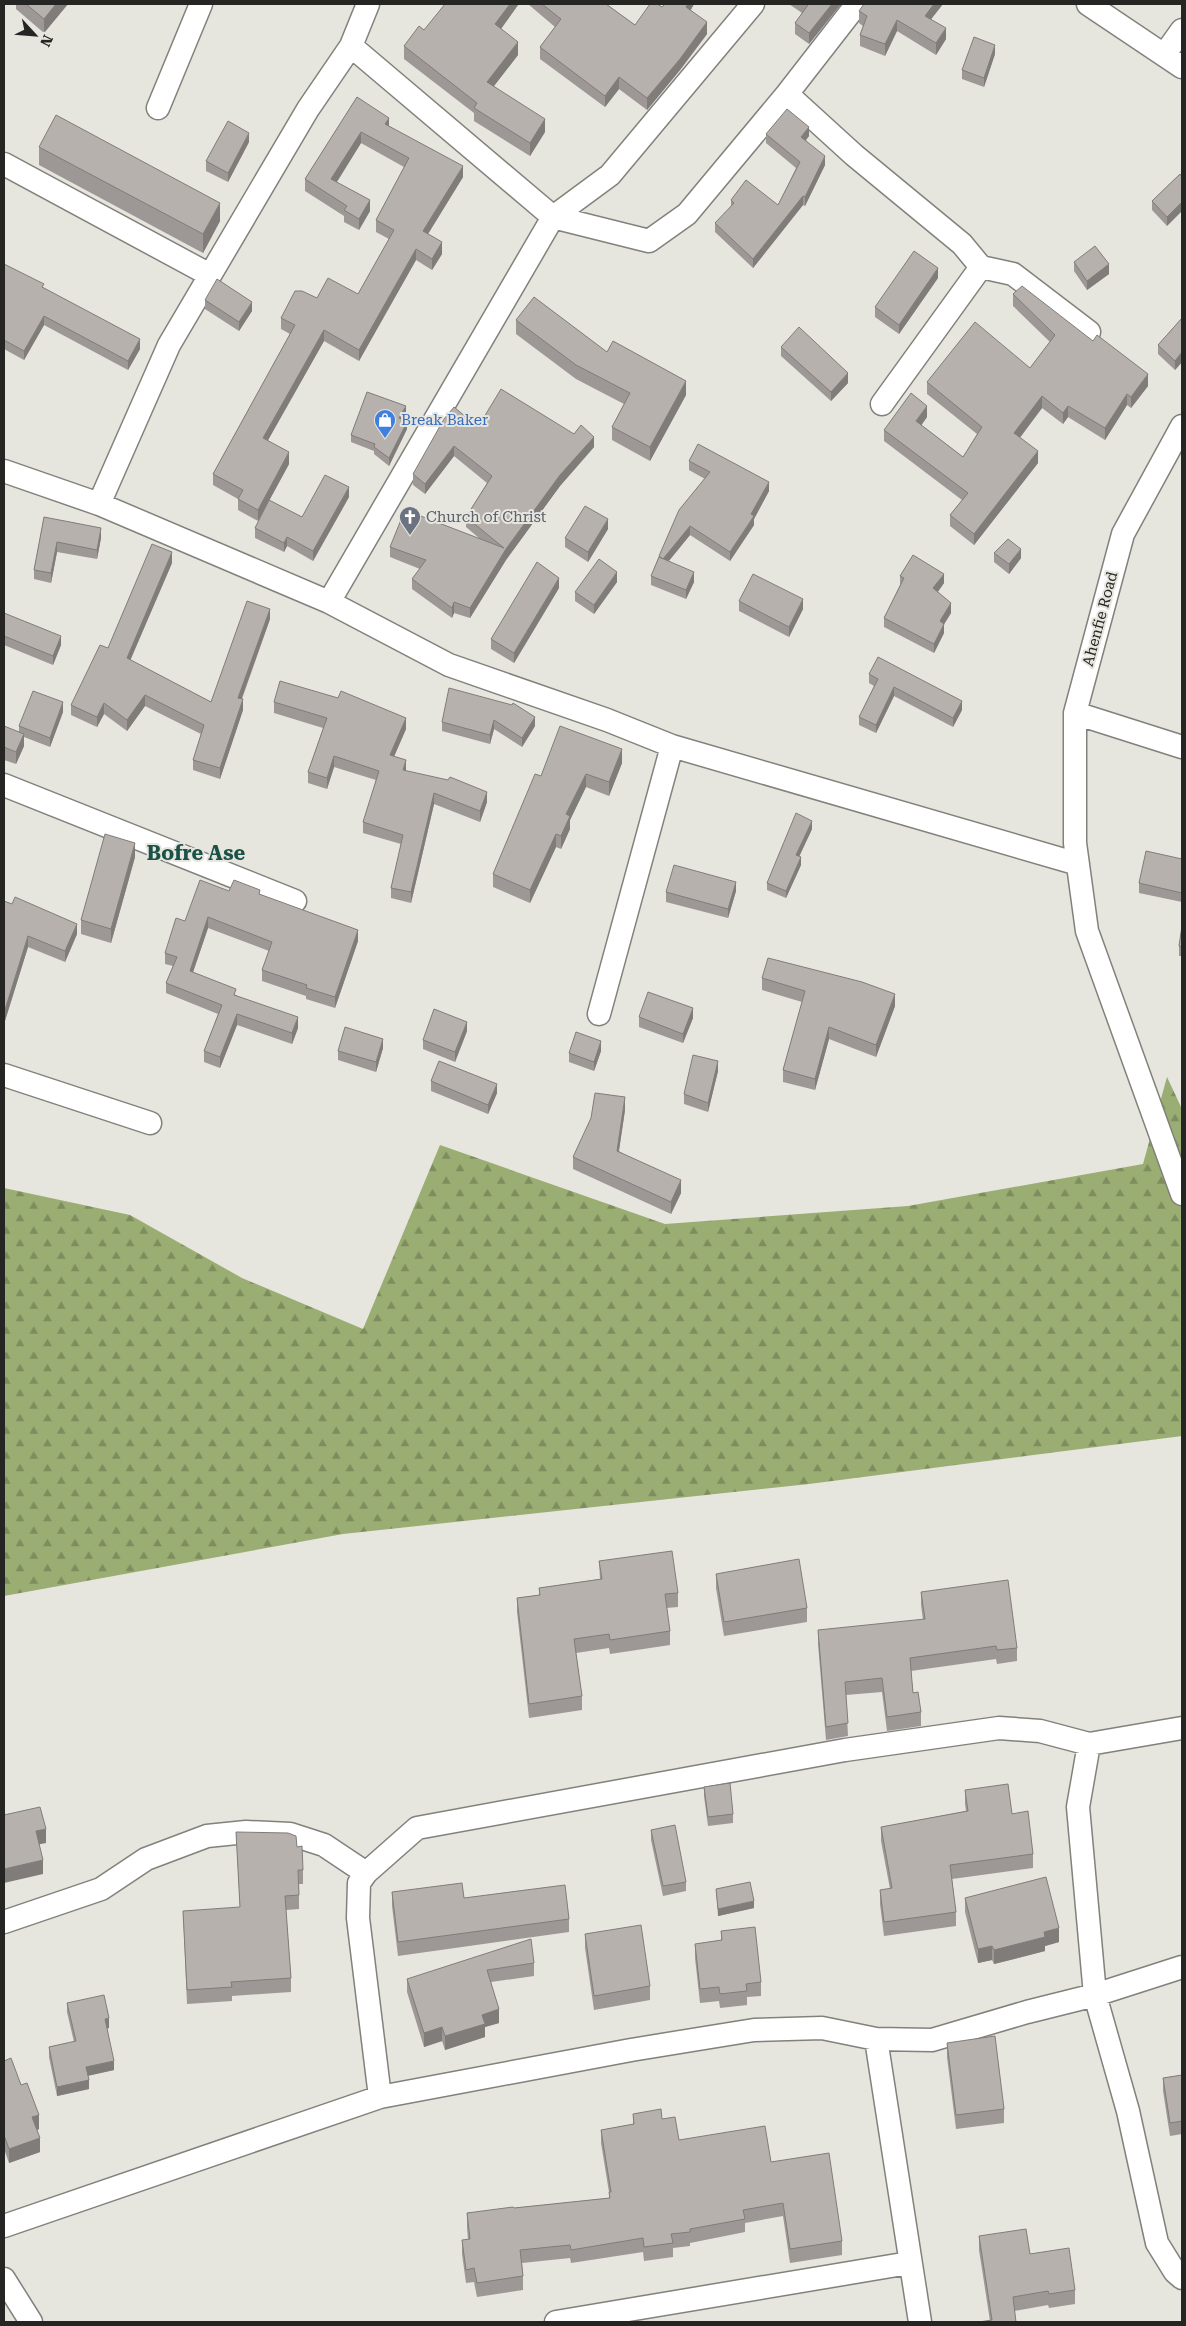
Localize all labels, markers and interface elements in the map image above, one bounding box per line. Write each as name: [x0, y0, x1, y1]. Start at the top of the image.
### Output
north arrow: [10, 10, 60, 60]
text: N: [37, 32, 56, 49]
shop icon: Break Baker: [373, 408, 397, 439]
place label: Break Baker: [401, 411, 488, 429]
church icon: Church of Christ: [398, 505, 422, 536]
place label: Church of Christ: [426, 508, 547, 526]
street label: Ahenfie Road: [1079, 569, 1121, 668]
district label: Bofre Ase: [147, 841, 246, 865]

